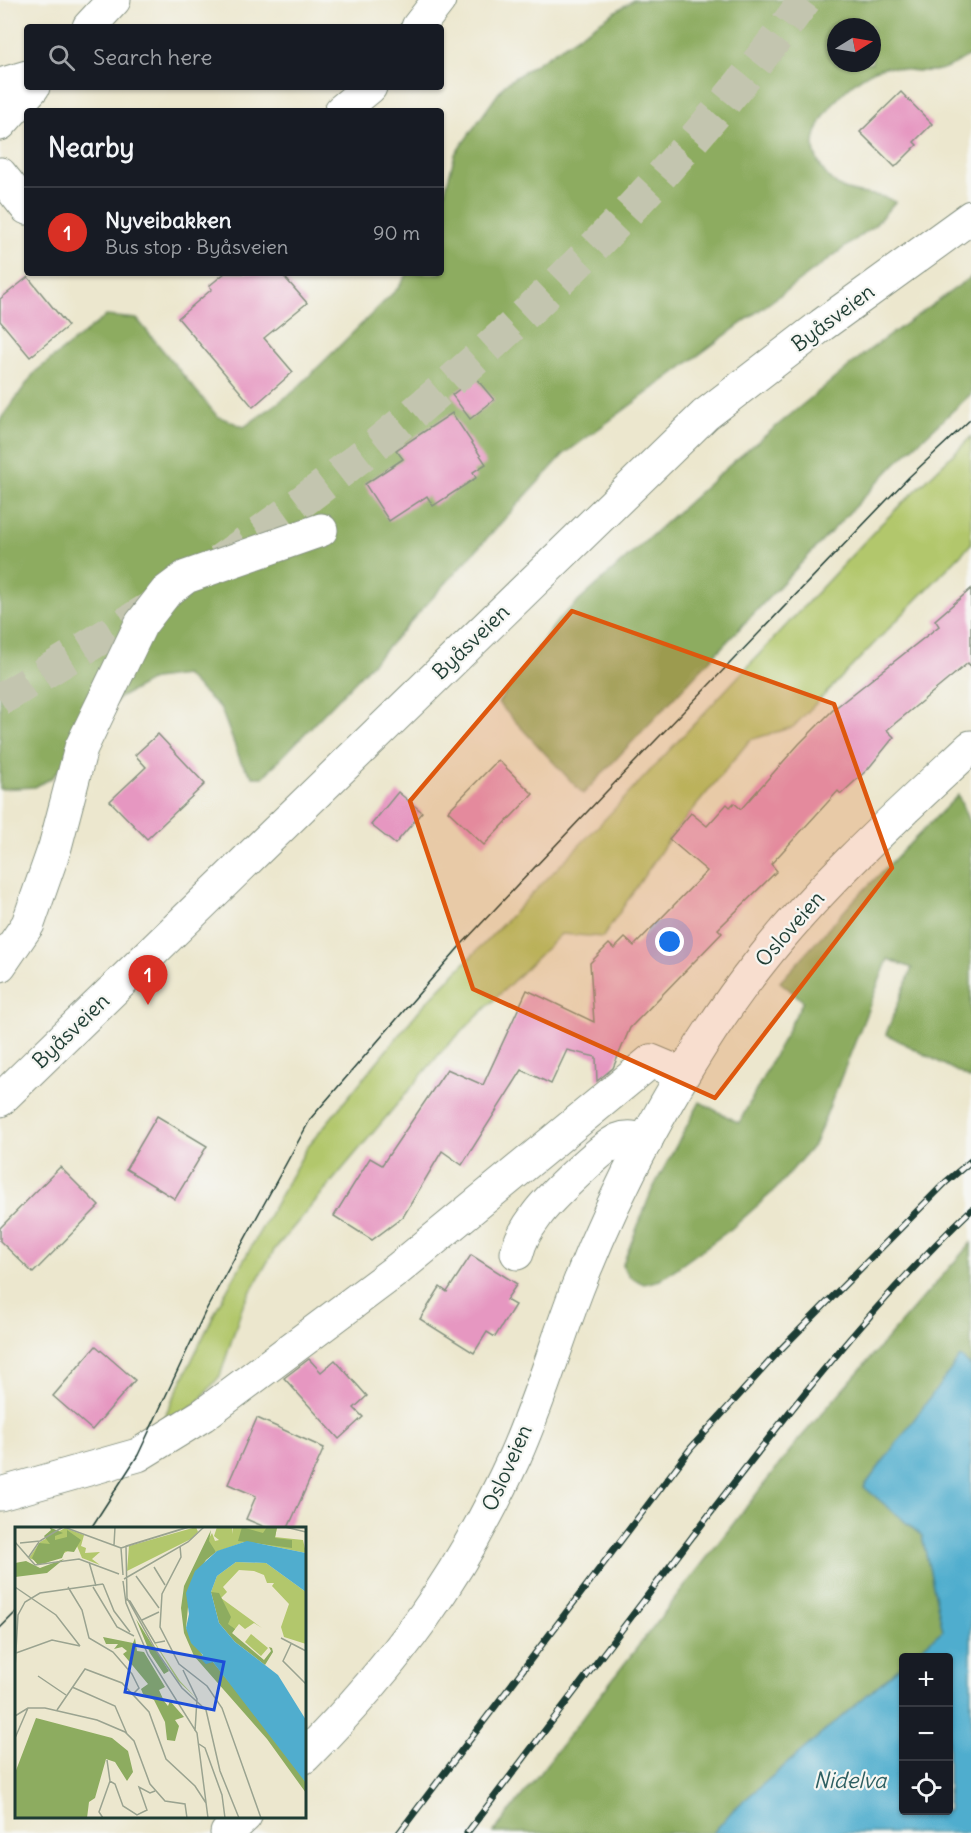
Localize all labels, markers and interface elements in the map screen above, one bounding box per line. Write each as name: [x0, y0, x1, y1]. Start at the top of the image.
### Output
north arrow: [827, 18, 881, 72]
search box: [24, 24, 444, 90]
icon: search: [45, 41, 78, 74]
text: Search here: [93, 43, 212, 71]
text: Nearby: [48, 131, 134, 164]
text: Nyveibakken: [105, 206, 232, 234]
text: 1: [64, 220, 71, 245]
text: 90 m: [373, 220, 420, 245]
text: Bus stop · Byåsveien: [105, 234, 288, 259]
street label: Byåsveien: [786, 278, 880, 358]
street label: Byåsveien: [426, 598, 515, 685]
street label: Osloveien: [749, 885, 830, 972]
your location: [655, 927, 684, 956]
pin: 1: [128, 956, 168, 1005]
street label: Byåsveien: [26, 987, 115, 1074]
street label: Osloveien: [475, 1420, 538, 1515]
inset map: [15, 1527, 306, 1818]
map controls: [899, 1653, 953, 1815]
button: +: [899, 1653, 953, 1707]
button: −: [899, 1707, 953, 1761]
button: locate: [899, 1761, 953, 1815]
water label: Nidelva: [814, 1766, 888, 1794]

